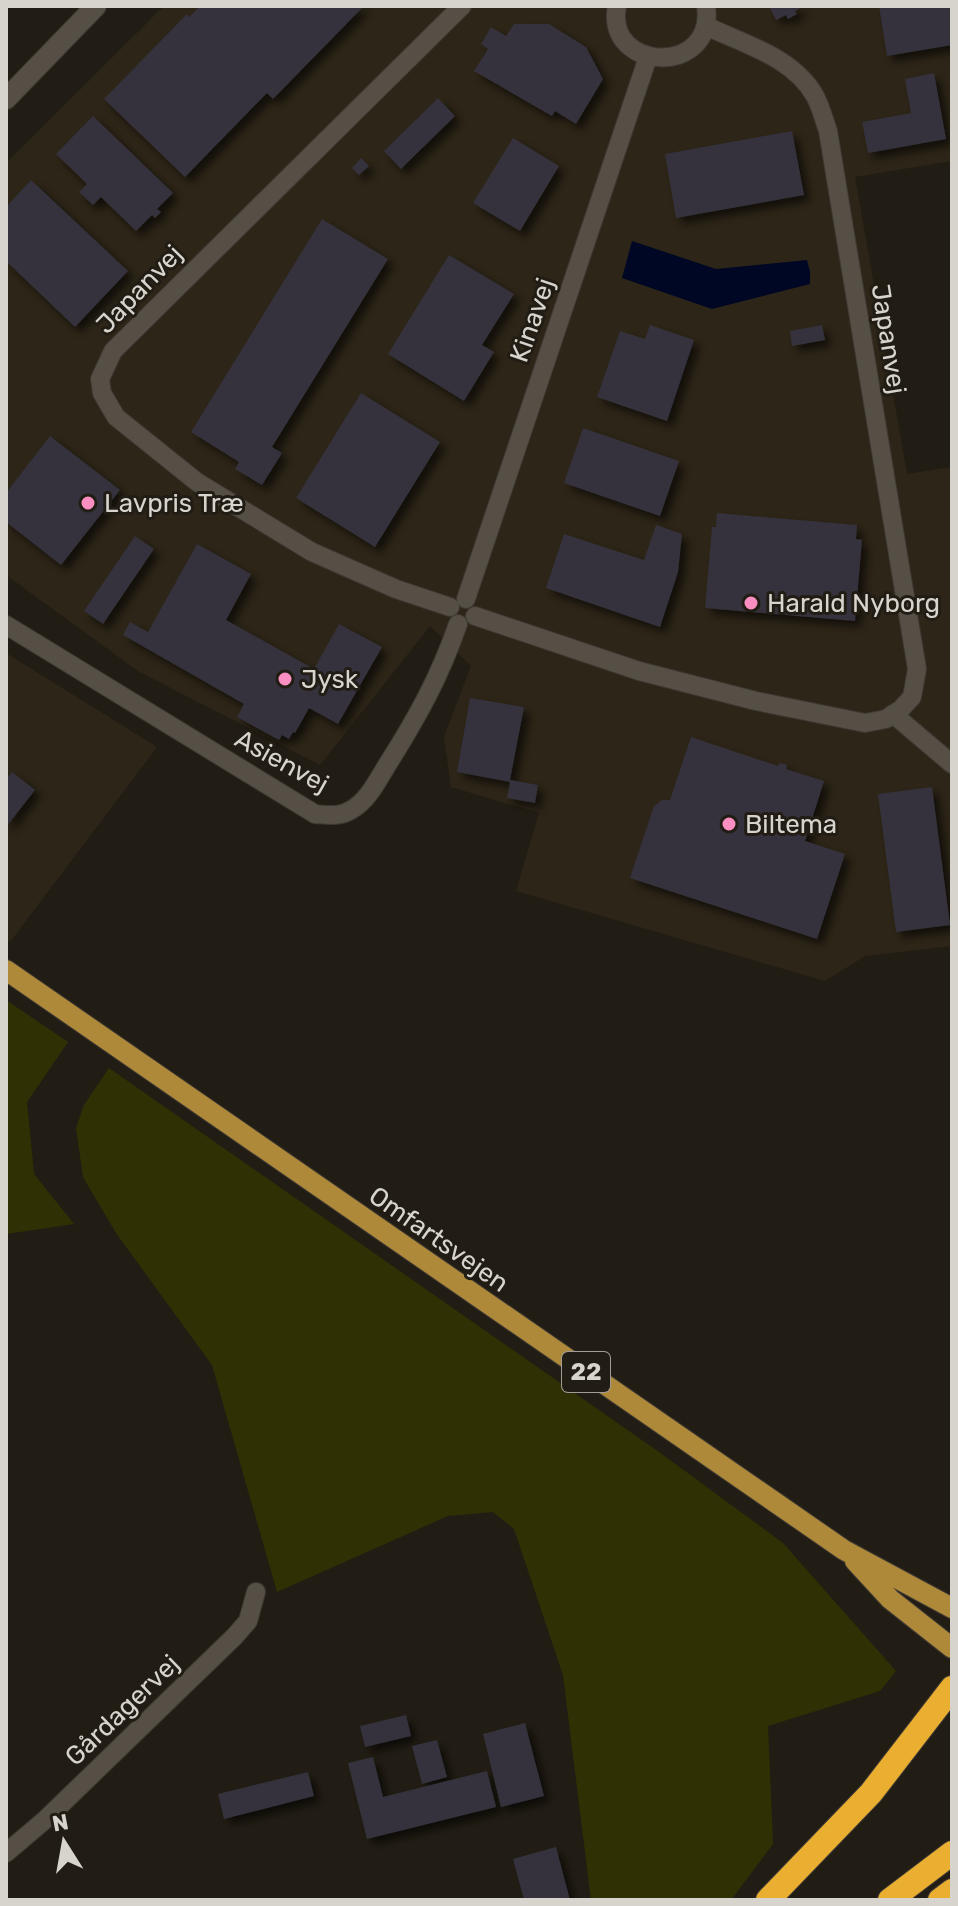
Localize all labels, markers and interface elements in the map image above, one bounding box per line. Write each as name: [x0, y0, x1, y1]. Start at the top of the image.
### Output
street label: Japanvej: [90, 239, 189, 340]
street label: Kinavej: [504, 274, 561, 366]
street label: Japanvej: [865, 282, 913, 396]
place label: Lavpris Træ: [104, 488, 244, 519]
marker: Lavpris Træ: [79, 494, 97, 512]
place label: Harald Nyborg: [767, 588, 940, 619]
marker: Harald Nyborg: [742, 594, 760, 612]
place label: Jysk: [301, 664, 359, 695]
marker: Jysk: [276, 670, 294, 688]
street label: Asienvej: [230, 723, 334, 800]
place label: Biltema: [745, 809, 837, 840]
marker: Biltema: [720, 815, 738, 833]
street label: Omfartsvejen: [363, 1180, 514, 1299]
road number: 22: [562, 1352, 610, 1392]
street label: Gårdagervej: [59, 1648, 186, 1772]
north arrow: [24, 1802, 104, 1882]
text: N: [50, 1808, 71, 1838]

